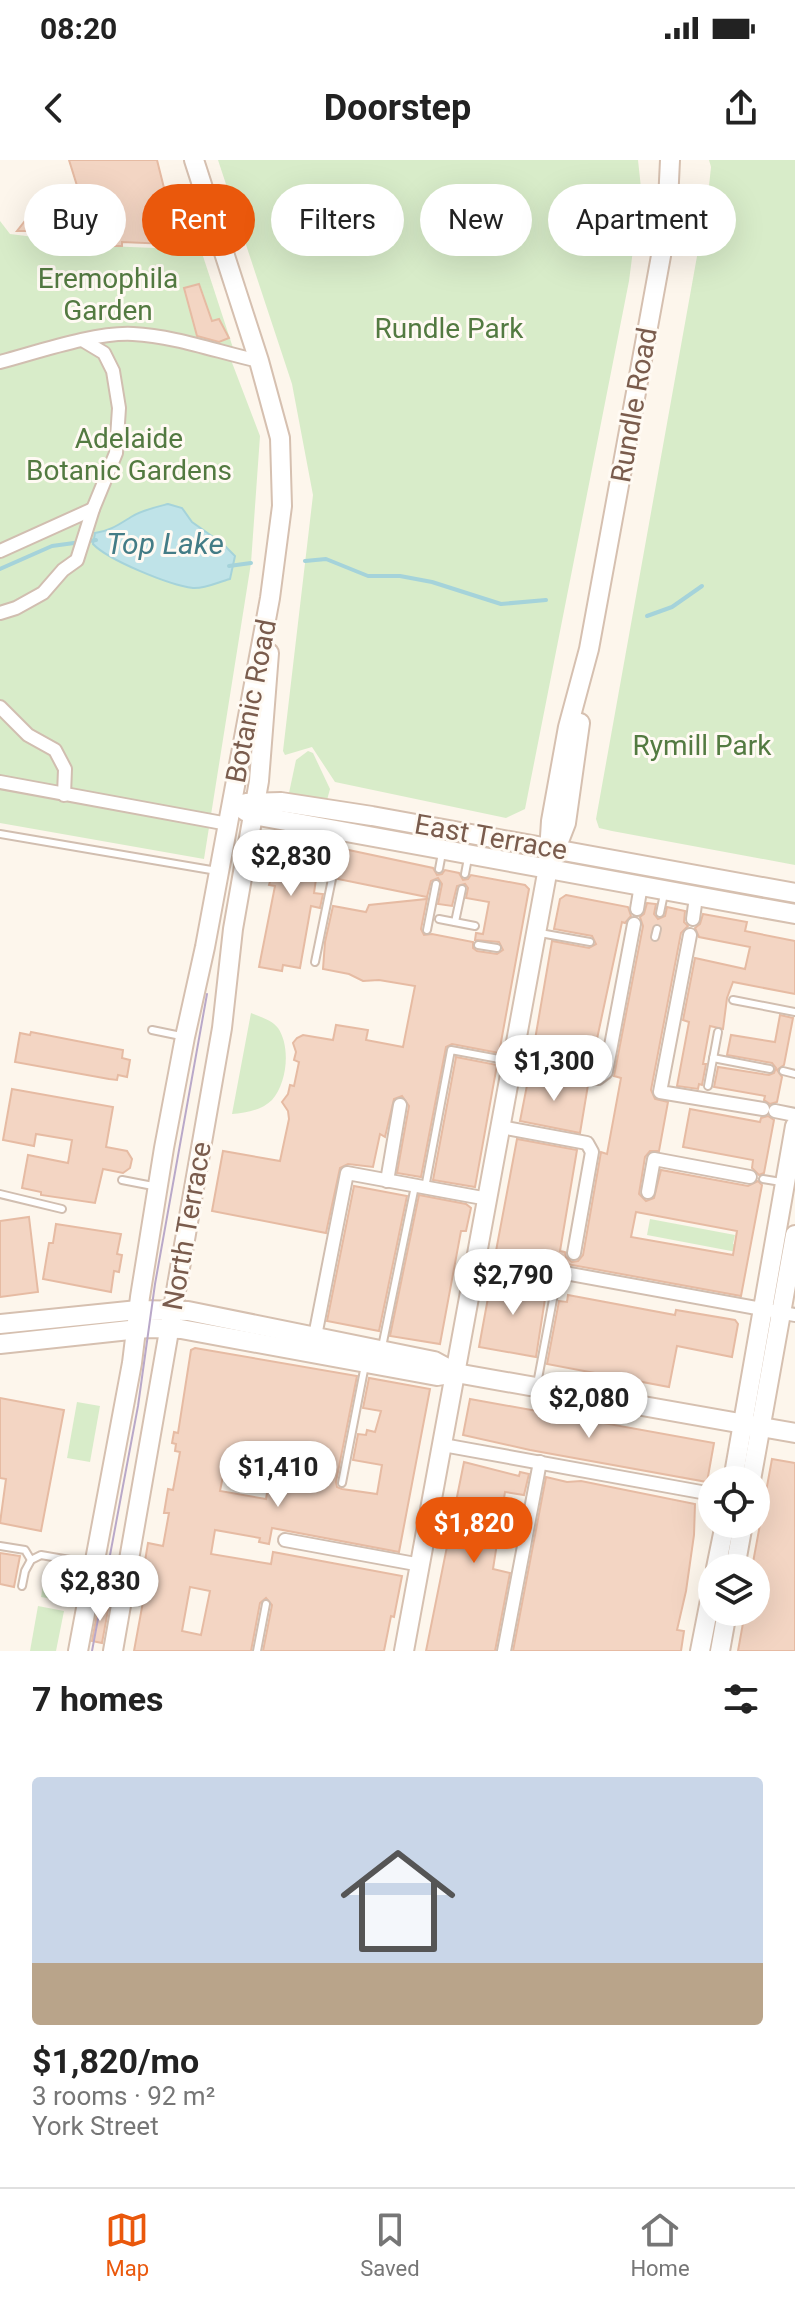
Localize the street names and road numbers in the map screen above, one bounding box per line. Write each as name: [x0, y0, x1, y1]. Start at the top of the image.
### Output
street label: Rundle Road: [604, 325, 664, 485]
street label: Botanic Road: [219, 616, 283, 786]
street label: East Terrace: [412, 807, 570, 867]
street label: North Terrace: [156, 1139, 218, 1313]

